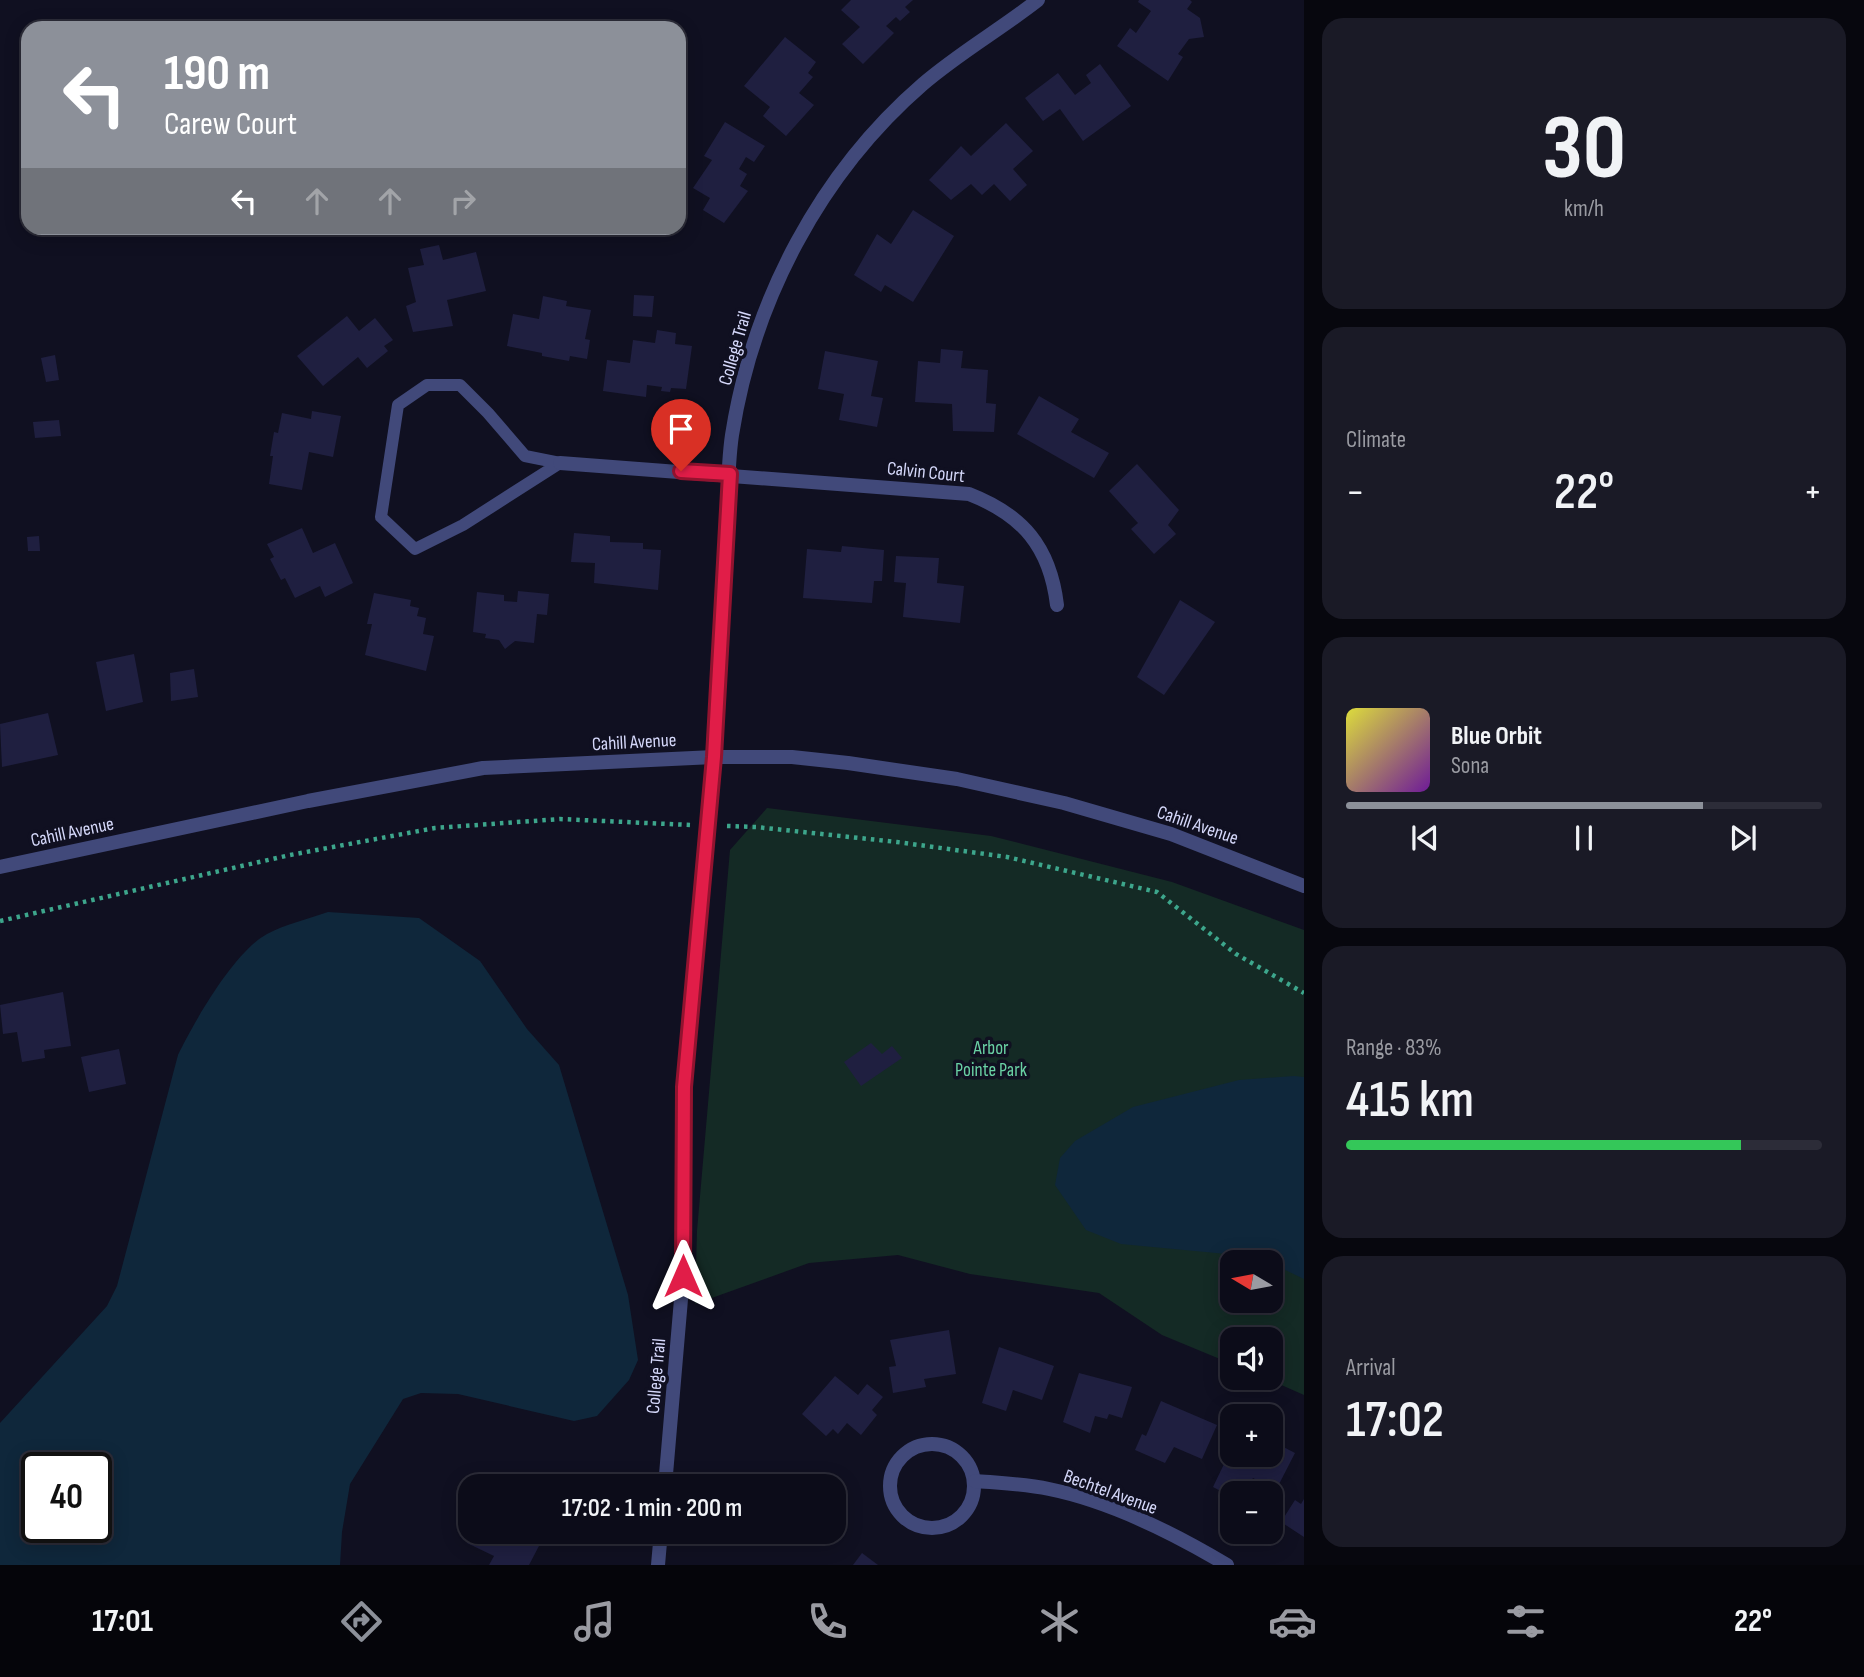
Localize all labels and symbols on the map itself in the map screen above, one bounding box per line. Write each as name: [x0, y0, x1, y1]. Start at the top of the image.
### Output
street label: College Trail: [714, 309, 757, 388]
pin: [651, 399, 711, 471]
street label: Calvin Court: [886, 457, 966, 488]
street label: Cahill Avenue: [591, 729, 677, 756]
street label: Cahill Avenue: [1154, 801, 1241, 850]
street label: Cahill Avenue: [29, 812, 116, 852]
park label: Arbor Pointe Park: [955, 1037, 1028, 1082]
position arrow: [646, 1239, 720, 1313]
north arrow: [1220, 1250, 1283, 1312]
street label: College Trail: [642, 1337, 671, 1415]
speed limit sign: 40: [21, 1452, 112, 1543]
street label: Bechtel Avenue: [1060, 1465, 1161, 1520]

